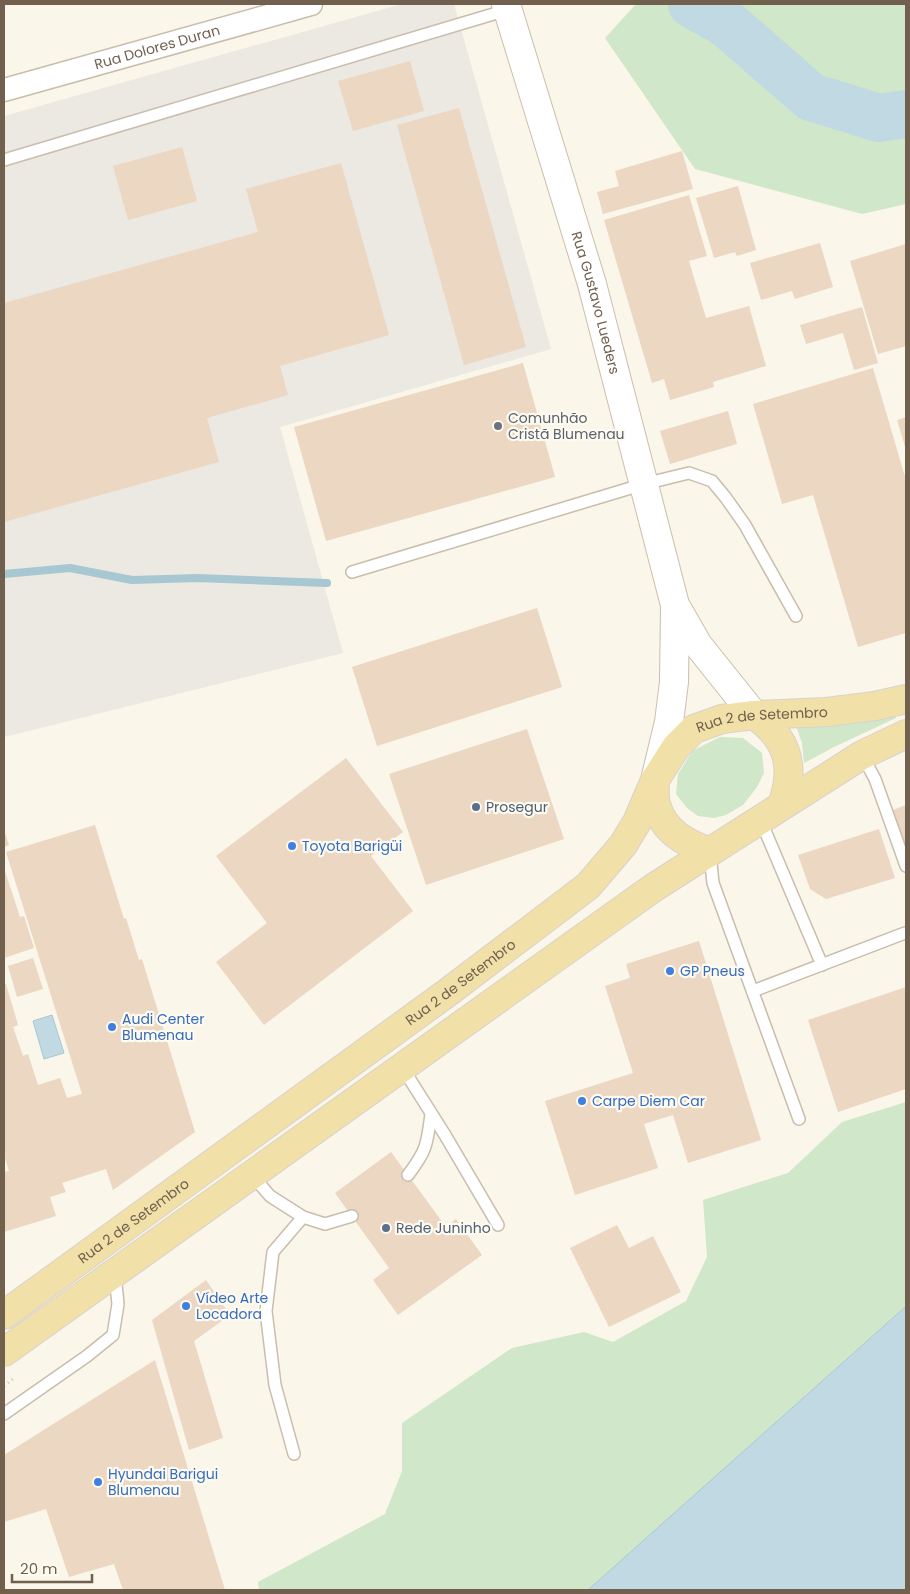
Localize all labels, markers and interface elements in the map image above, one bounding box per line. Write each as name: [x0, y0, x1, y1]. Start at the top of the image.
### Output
street label: Rua Dolores Duran: [92, 20, 222, 74]
street label: Rua Gustavo Lueders: [566, 229, 625, 376]
place label: Comunhão Cristã Blumenau: [508, 408, 625, 444]
marker: Comunhão Cristã Blumenau: [492, 420, 504, 432]
street label: Rua 2 de Setembro: [693, 702, 828, 738]
place label: Prosegur: [486, 797, 548, 817]
marker: Prosegur: [470, 801, 482, 813]
place label: Toyota Barigüi: [302, 836, 402, 856]
marker: Toyota Barigüi: [286, 840, 298, 852]
street label: Rua 2 de Setembro: [401, 934, 520, 1030]
place label: GP Pneus: [680, 961, 745, 981]
marker: GP Pneus: [664, 965, 676, 977]
place label: Audi Center Blumenau: [122, 1009, 205, 1045]
marker: Audi Center Blumenau: [106, 1021, 118, 1033]
place label: Carpe Diem Car: [592, 1091, 705, 1111]
marker: Carpe Diem Car: [576, 1095, 588, 1107]
street label: Rua 2 de Setembro: [74, 1174, 193, 1268]
place label: Rede Juninho: [396, 1218, 491, 1238]
marker: Rede Juninho: [380, 1222, 392, 1234]
place label: Vídeo Arte Locadora: [196, 1288, 269, 1324]
marker: Vídeo Arte Locadora: [180, 1300, 192, 1312]
place label: Hyundai Barigui Blumenau: [108, 1464, 218, 1500]
marker: Hyundai Barigui Blumenau: [92, 1476, 104, 1488]
scale bar: [12, 1552, 92, 1584]
text: 20 m: [20, 1558, 58, 1579]

